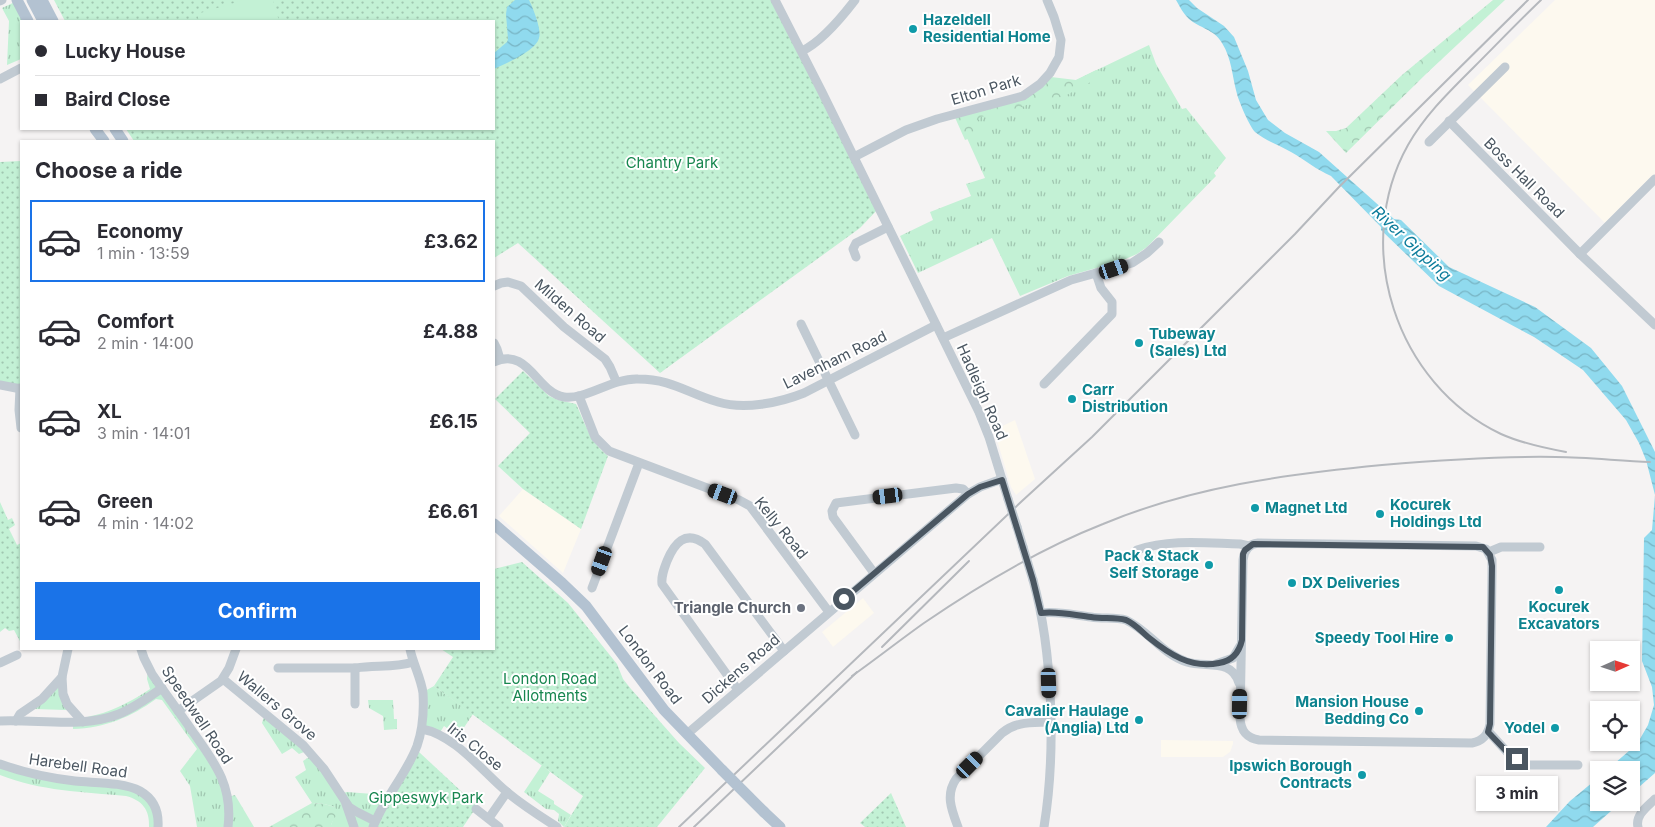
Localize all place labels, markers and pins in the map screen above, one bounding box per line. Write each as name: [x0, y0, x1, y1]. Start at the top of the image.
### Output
place label: Hazeldell Residential Home: [923, 10, 1051, 46]
marker: Hazeldell Residential Home: [907, 23, 919, 35]
place label: Tubeway (Sales) Ltd: [1149, 324, 1227, 360]
marker: Tubeway (Sales) Ltd: [1133, 337, 1145, 349]
place label: Carr Distribution: [1082, 380, 1168, 416]
marker: Carr Distribution: [1066, 393, 1078, 405]
place label: Kocurek Holdings Ltd: [1390, 495, 1482, 531]
place label: Magnet Ltd: [1265, 498, 1347, 517]
marker: Magnet Ltd: [1249, 502, 1261, 514]
marker: Kocurek Holdings Ltd: [1374, 508, 1386, 520]
place label: Pack & Stack Self Storage: [1104, 546, 1199, 582]
marker: Pack & Stack Self Storage: [1203, 559, 1215, 571]
place label: DX Deliveries: [1302, 573, 1400, 592]
marker: DX Deliveries: [1286, 577, 1298, 589]
marker: Kocurek Excavators: [1553, 584, 1565, 596]
place label: Kocurek Excavators: [1518, 597, 1600, 633]
place label: Triangle Church: [674, 598, 791, 617]
marker: Triangle Church: [795, 602, 807, 614]
place label: Speedy Tool Hire: [1315, 628, 1439, 647]
marker: Speedy Tool Hire: [1443, 632, 1455, 644]
place label: Mansion House Bedding Co: [1295, 692, 1409, 728]
place label: Cavalier Haulage (Anglia) Ltd: [1005, 701, 1129, 737]
marker: Mansion House Bedding Co: [1413, 705, 1425, 717]
marker: Cavalier Haulage (Anglia) Ltd: [1133, 714, 1145, 726]
place label: Yodel: [1504, 718, 1545, 737]
marker: Yodel: [1549, 722, 1561, 734]
place label: Ipswich Borough Contracts: [1229, 756, 1352, 792]
marker: Ipswich Borough Contracts: [1356, 769, 1368, 781]

